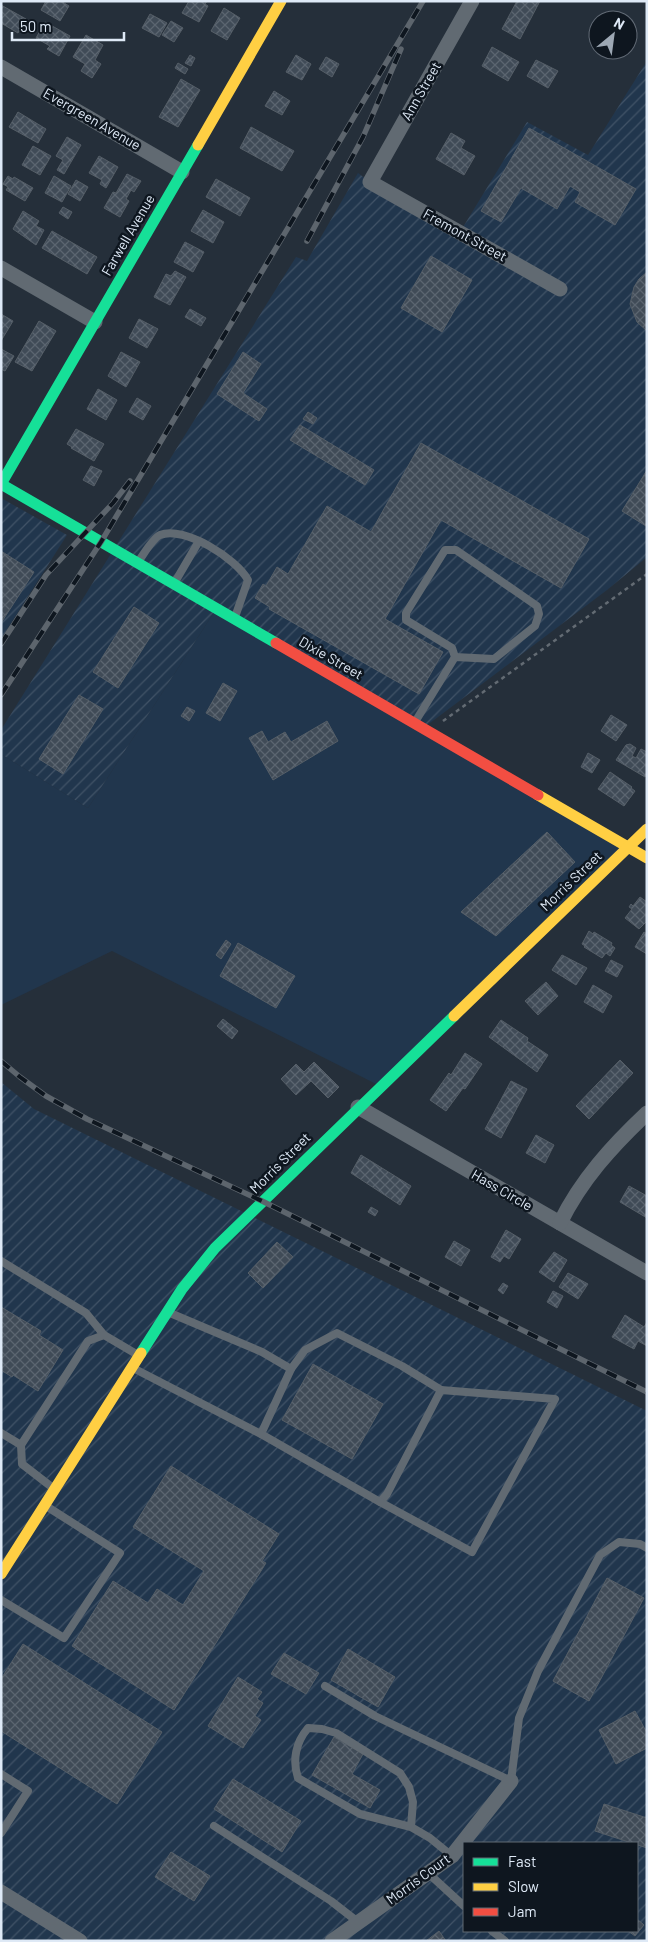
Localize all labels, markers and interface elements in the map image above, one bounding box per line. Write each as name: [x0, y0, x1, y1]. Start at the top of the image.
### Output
scale bar: [12, 10, 125, 42]
north arrow: [588, 10, 638, 60]
text: N: [611, 14, 628, 33]
text: 50 m: [20, 17, 52, 35]
street label: Ann Street: [397, 59, 444, 123]
street label: Evergreen Avenue: [41, 84, 144, 153]
street label: Farwell Avenue: [97, 191, 158, 278]
street label: Fremont Street: [420, 205, 510, 265]
street label: Dixie Street: [296, 632, 366, 683]
street label: Morris Street: [536, 847, 605, 914]
street label: Morris Street: [246, 1129, 314, 1197]
street label: Hass Circle: [469, 1165, 536, 1214]
legend: [463, 1842, 638, 1932]
street label: Morris Court: [382, 1850, 453, 1908]
text: Fast: [508, 1852, 536, 1870]
text: Slow: [508, 1877, 539, 1895]
text: Jam: [508, 1902, 537, 1920]

